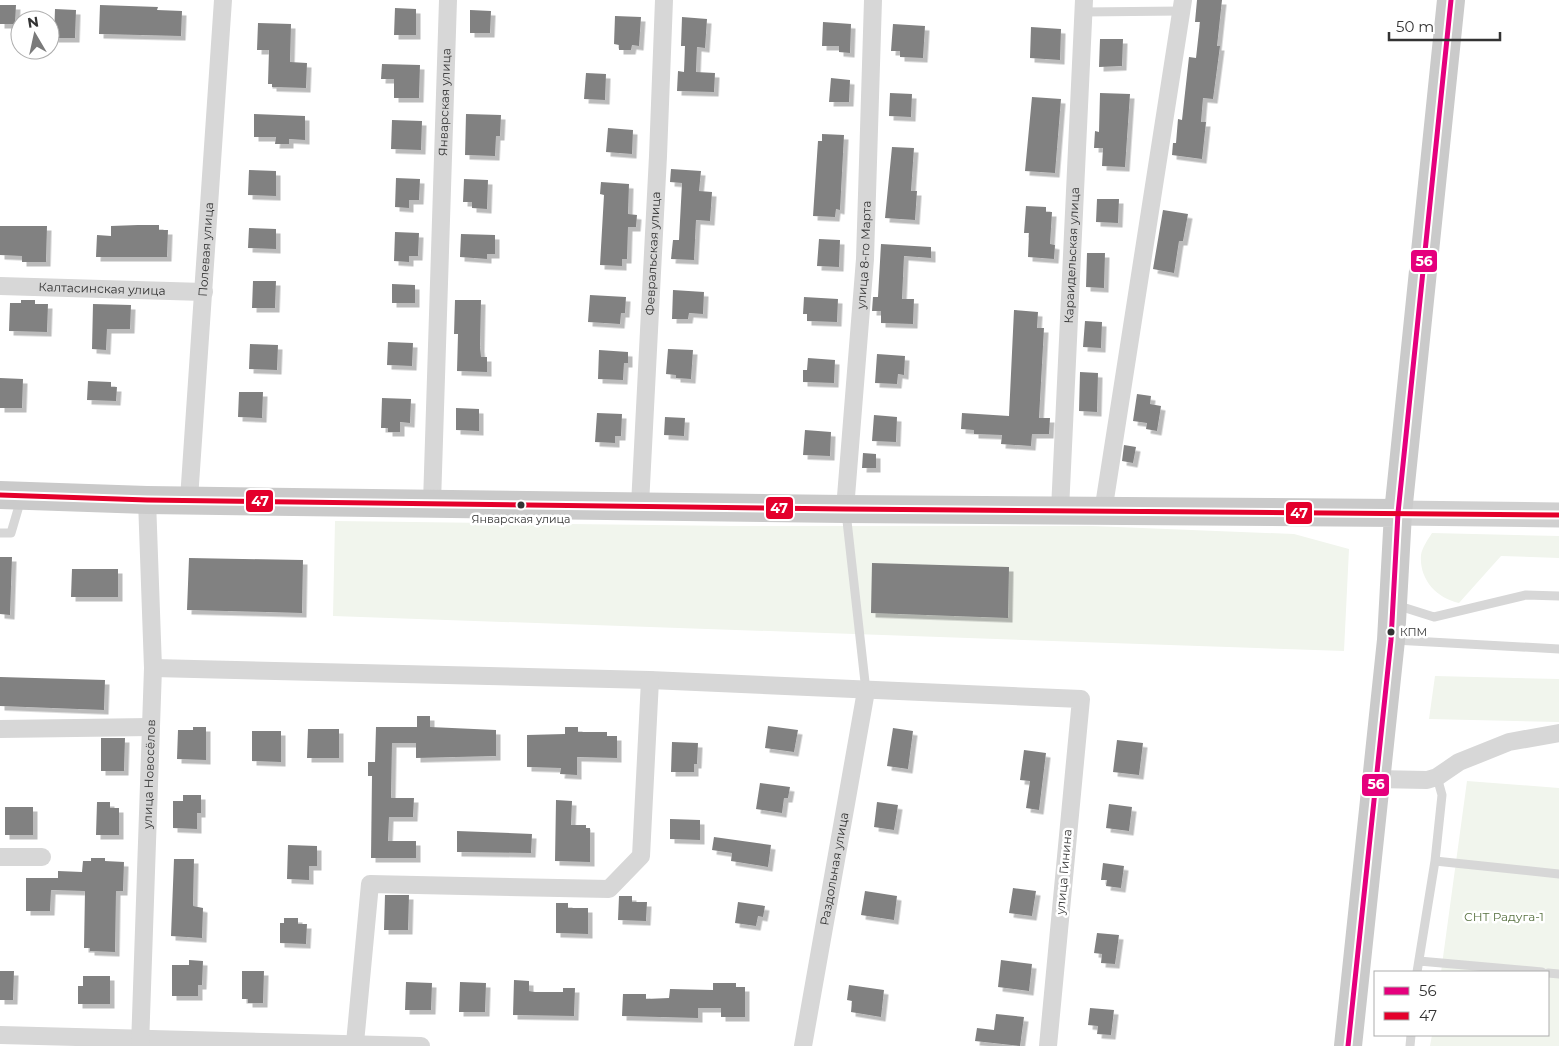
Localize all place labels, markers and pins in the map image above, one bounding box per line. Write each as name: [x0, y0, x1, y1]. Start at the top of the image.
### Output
marker: Январская улица: [516, 500, 526, 510]
place label: Январская улица: [472, 512, 570, 526]
place label: КПМ: [1400, 625, 1427, 639]
marker: КПМ: [1386, 627, 1396, 637]

